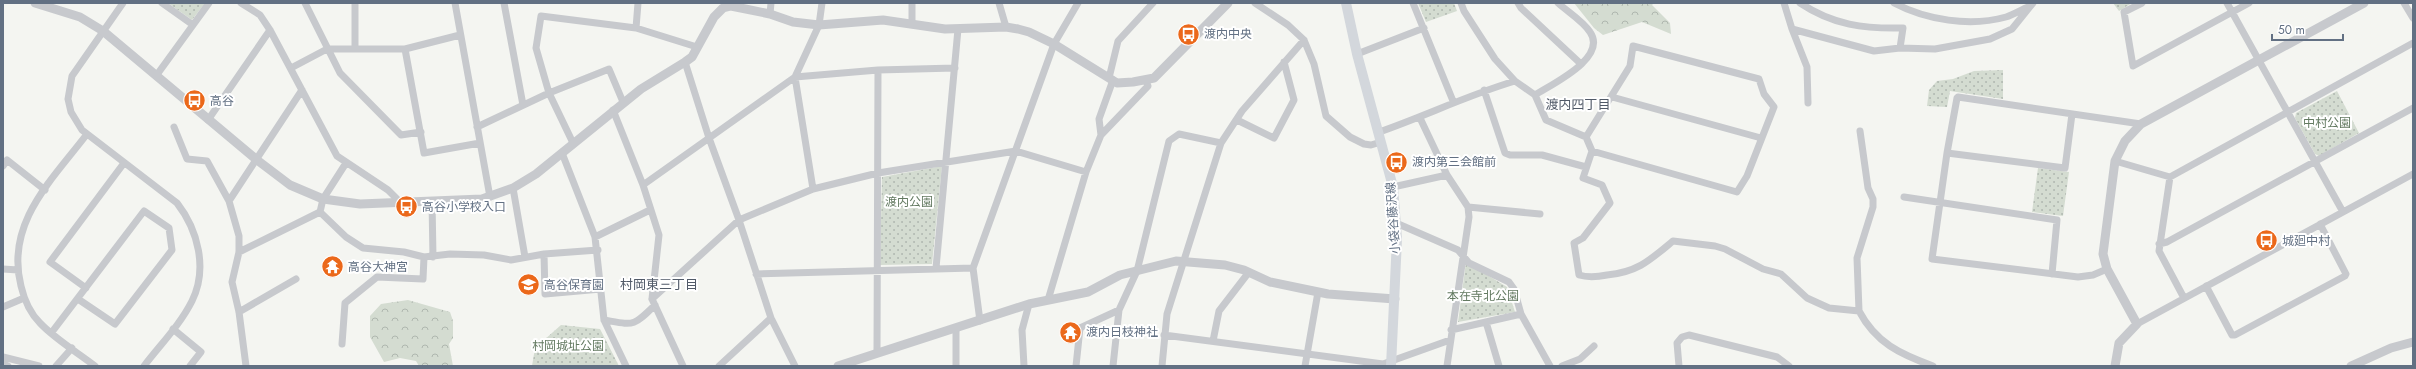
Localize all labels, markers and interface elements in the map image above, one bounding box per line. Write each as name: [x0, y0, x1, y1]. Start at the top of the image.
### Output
scale bar: [2272, 16, 2343, 42]
bus stop icon: 渡内中央: [1176, 21, 1202, 47]
text: 50 m: [2278, 21, 2305, 39]
place label: 渡内中央: [1204, 25, 1252, 43]
bus stop icon: 高谷: [181, 88, 207, 114]
place label: 高谷: [210, 92, 234, 110]
district label: 渡内四丁目: [1545, 95, 1611, 114]
park label: 中村公園: [2303, 114, 2351, 132]
bus stop icon: 渡内第三会館前: [1383, 149, 1409, 175]
place label: 渡内第三会館前: [1412, 153, 1496, 171]
street label: 小袋谷藤沢線: [1382, 181, 1404, 255]
park label: 渡内公園: [885, 193, 933, 211]
bus stop icon: 高谷小学校入口: [393, 194, 419, 220]
place label: 高谷小学校入口: [422, 198, 506, 216]
bus stop icon: 城廻中村: [2254, 228, 2280, 254]
place label: 城廻中村: [2282, 232, 2331, 250]
temple icon: 高谷大神宮: [320, 254, 346, 280]
place label: 高谷大神宮: [348, 258, 408, 276]
school or university icon: 高谷保育園: [516, 272, 542, 298]
district label: 村岡東三丁目: [620, 275, 698, 294]
place label: 高谷保育園: [544, 276, 604, 294]
park label: 本在寺北公園: [1447, 287, 1519, 305]
temple icon: 渡内日枝神社: [1058, 319, 1084, 345]
place label: 渡内日枝神社: [1086, 323, 1158, 341]
park label: 村岡城址公園: [532, 337, 604, 355]

